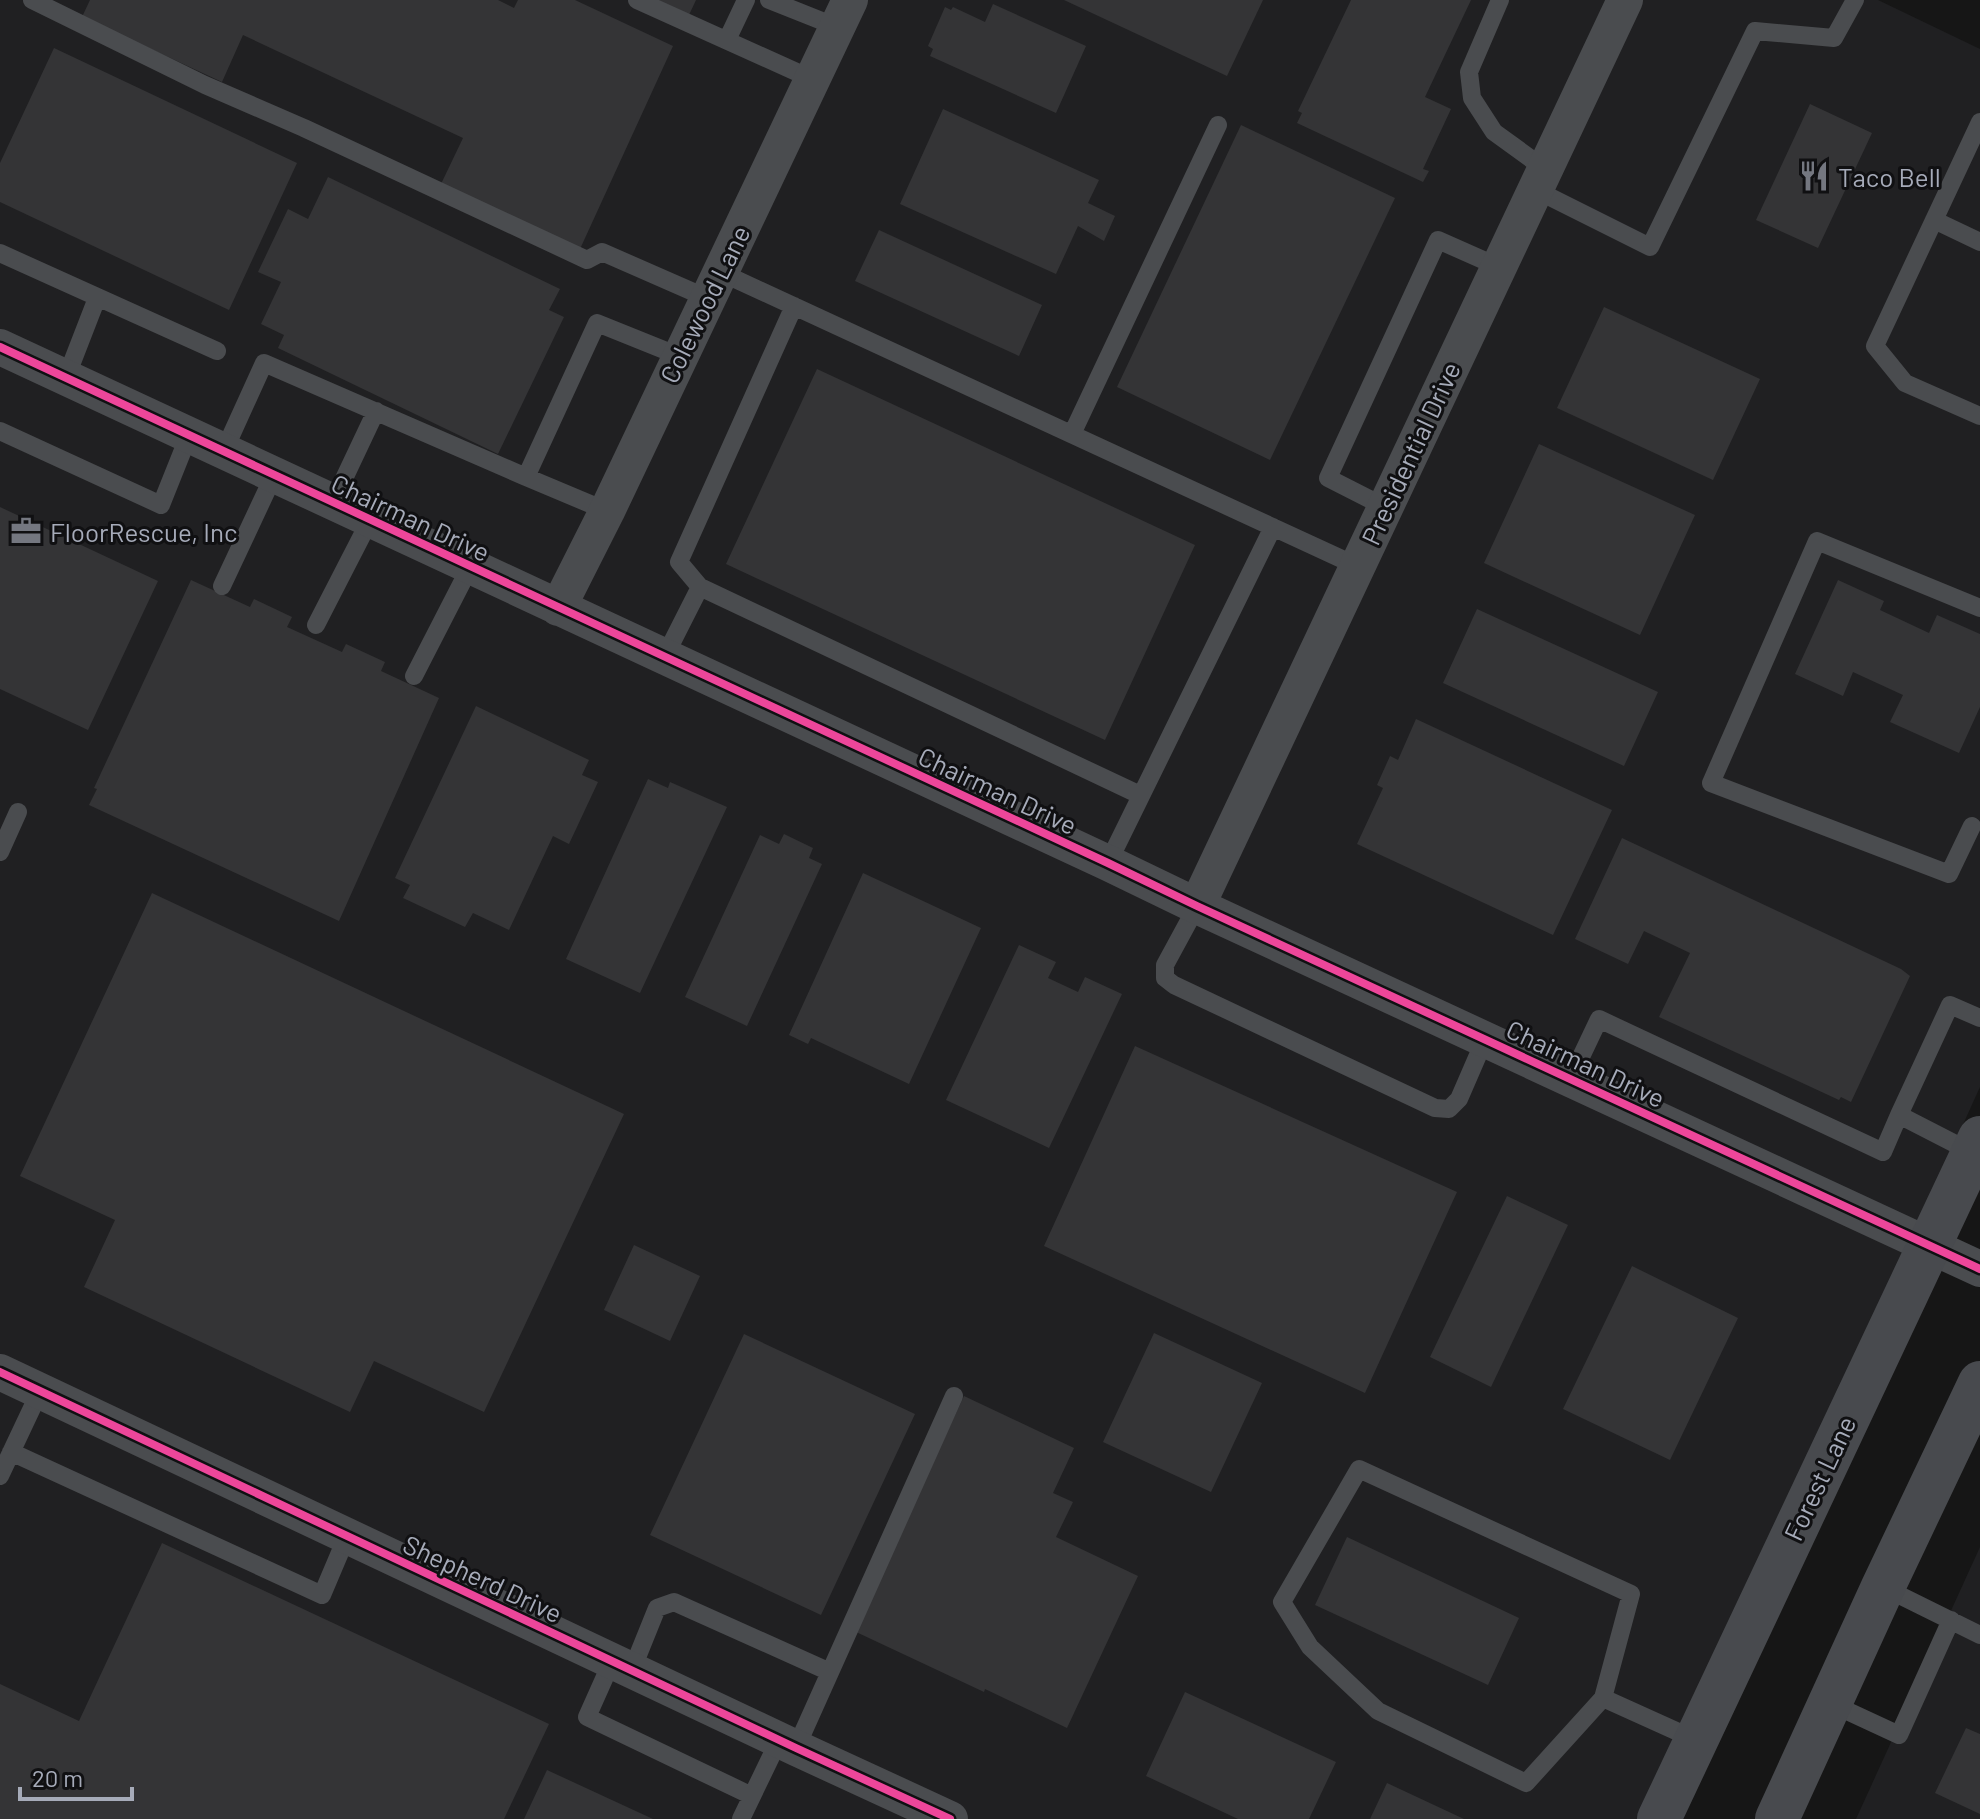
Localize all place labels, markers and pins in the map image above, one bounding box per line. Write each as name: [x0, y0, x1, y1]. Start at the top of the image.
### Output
restaurant icon: Taco Bell: [1797, 159, 1831, 193]
place label: Taco Bell: [1838, 161, 1941, 192]
office icon: FloorRescue, Inc: [9, 514, 43, 548]
place label: FloorRescue, Inc: [50, 516, 237, 547]

